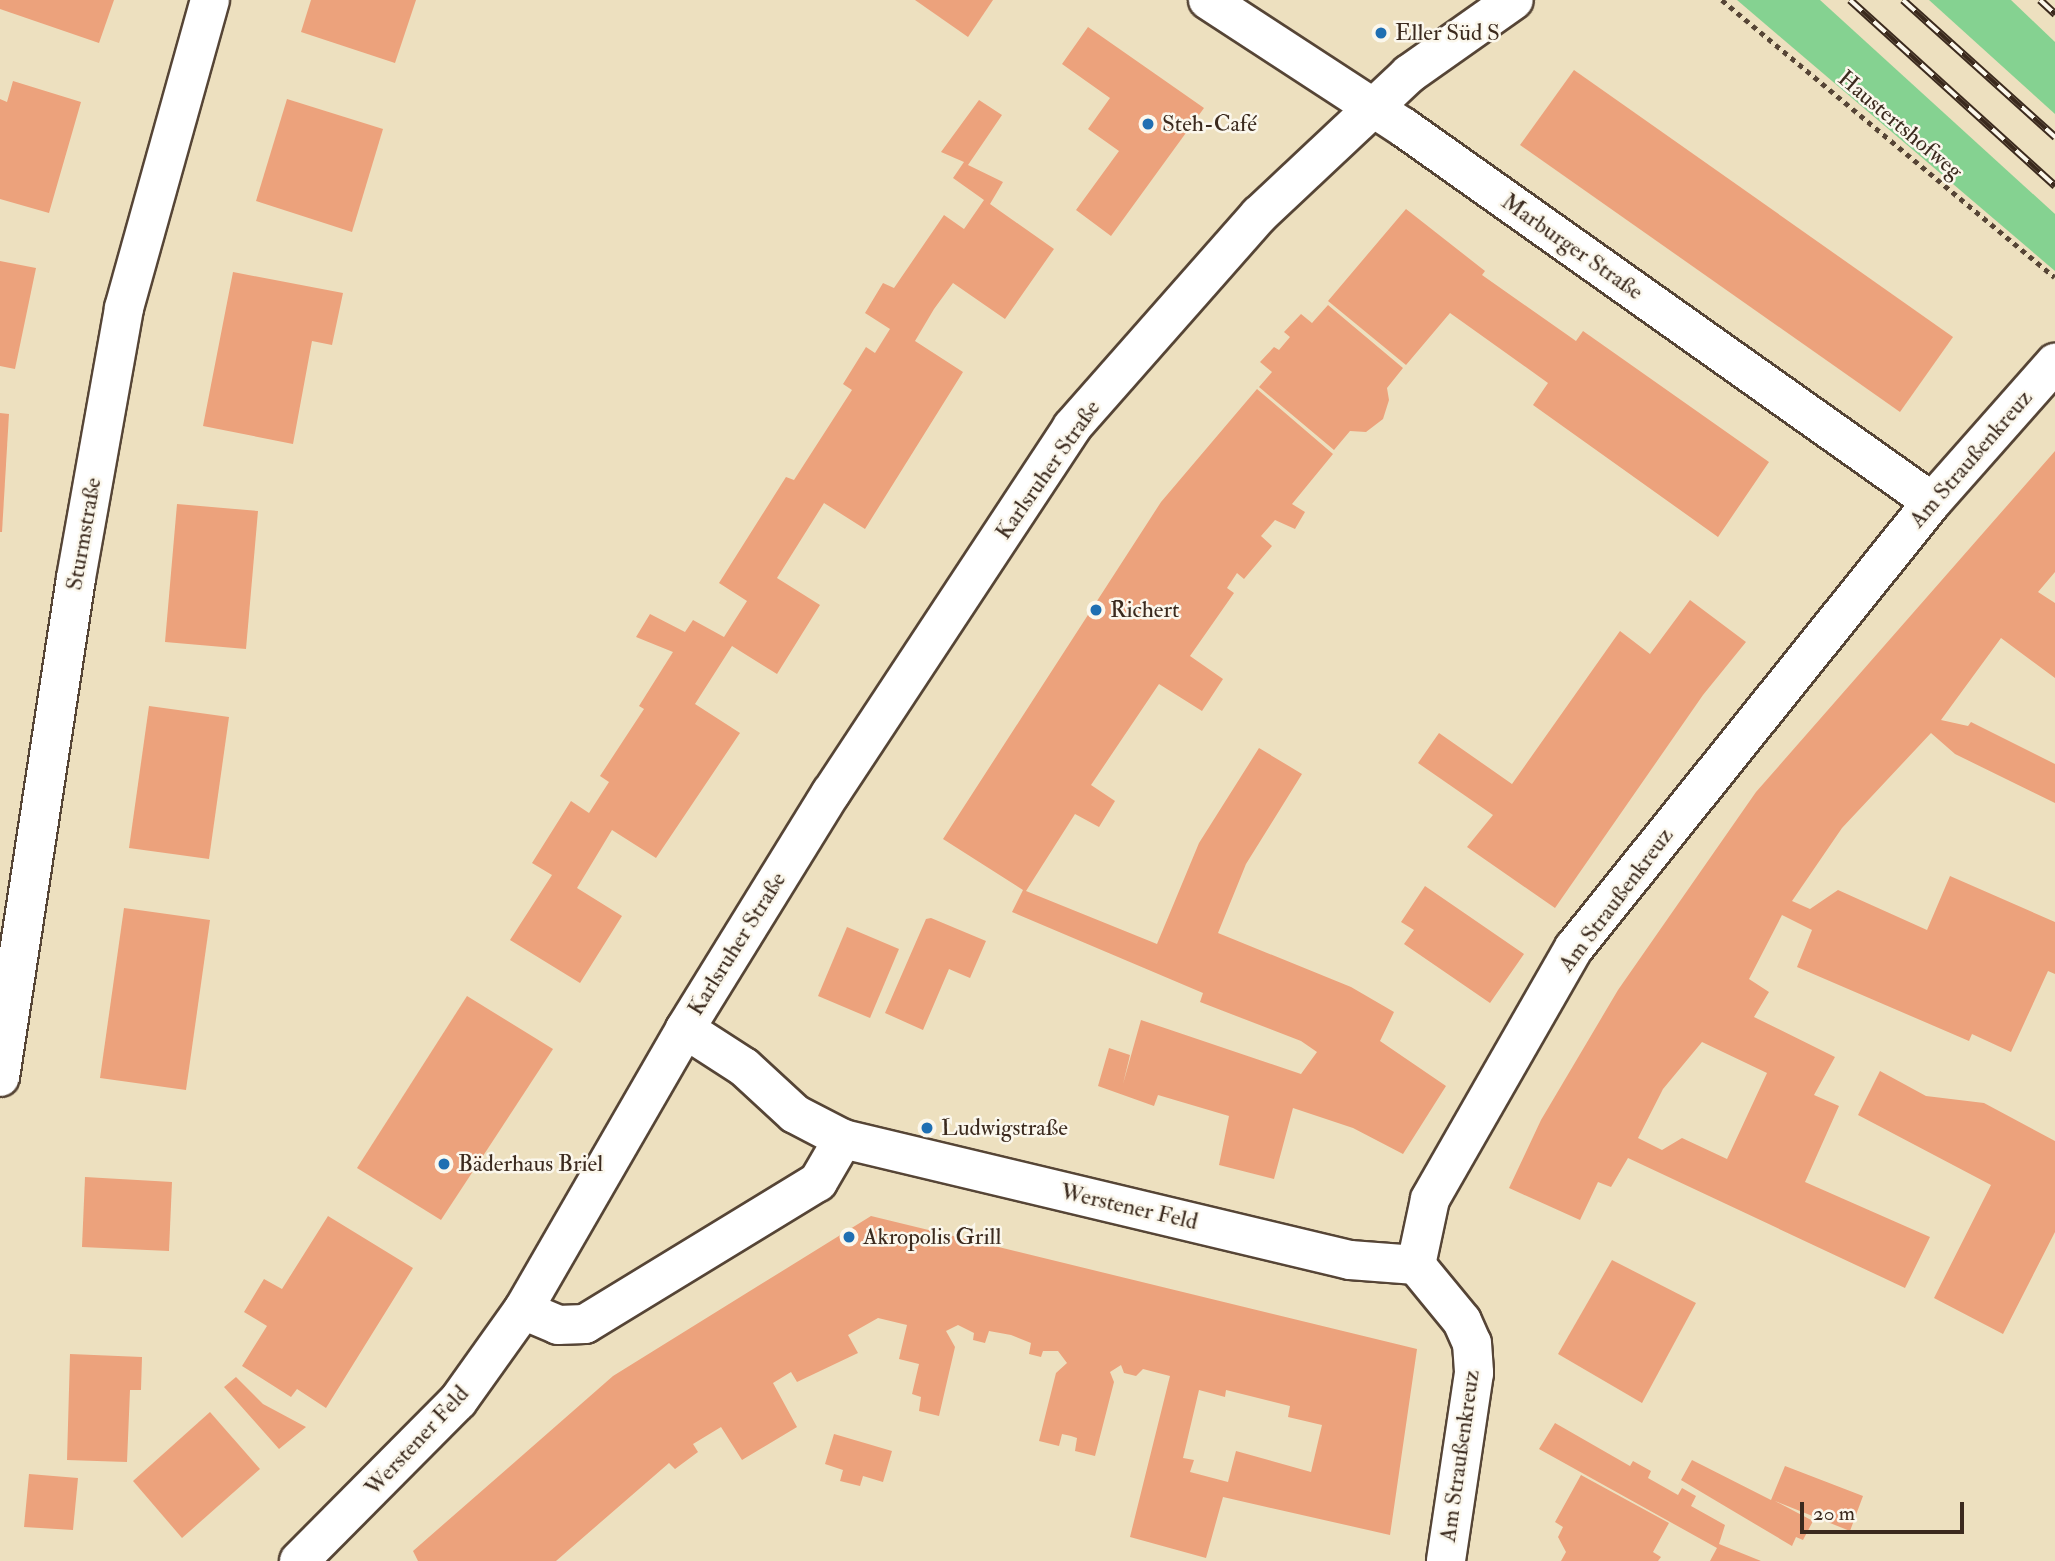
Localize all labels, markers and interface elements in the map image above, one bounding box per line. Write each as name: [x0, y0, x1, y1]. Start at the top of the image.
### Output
place label: Eller Süd S: [1395, 19, 1500, 47]
marker: Eller Süd S: [1373, 25, 1389, 41]
street label: Haustertshofweg: [1832, 65, 1968, 185]
place label: Steh-Café: [1162, 110, 1257, 138]
marker: Steh-Café: [1140, 116, 1156, 132]
street label: Marburger Straße: [1496, 188, 1648, 306]
street label: Am Straußenkreuz: [1904, 384, 2038, 534]
street label: Karlsruher Straße: [990, 395, 1106, 545]
street label: Sturmstraße: [61, 475, 107, 593]
place label: Richert: [1110, 596, 1179, 624]
marker: Richert: [1088, 602, 1104, 618]
street label: Am Straußenkreuz: [1553, 822, 1679, 978]
street label: Karlsruher Straße: [682, 867, 792, 1021]
place label: Ludwigstraße: [941, 1114, 1068, 1142]
marker: Ludwigstraße: [919, 1120, 935, 1136]
place label: Bäderhaus Briel: [458, 1150, 603, 1178]
marker: Bäderhaus Briel: [436, 1156, 452, 1172]
street label: Werstener Feld: [1058, 1178, 1200, 1236]
place label: Akropolis Grill: [863, 1223, 1001, 1251]
marker: Akropolis Grill: [841, 1229, 857, 1245]
street label: Am Straußenkreuz: [1434, 1368, 1486, 1544]
street label: Werstener Feld: [359, 1380, 475, 1502]
scale bar: [1803, 1488, 1968, 1532]
text: 20 m: [1813, 1500, 1855, 1527]

